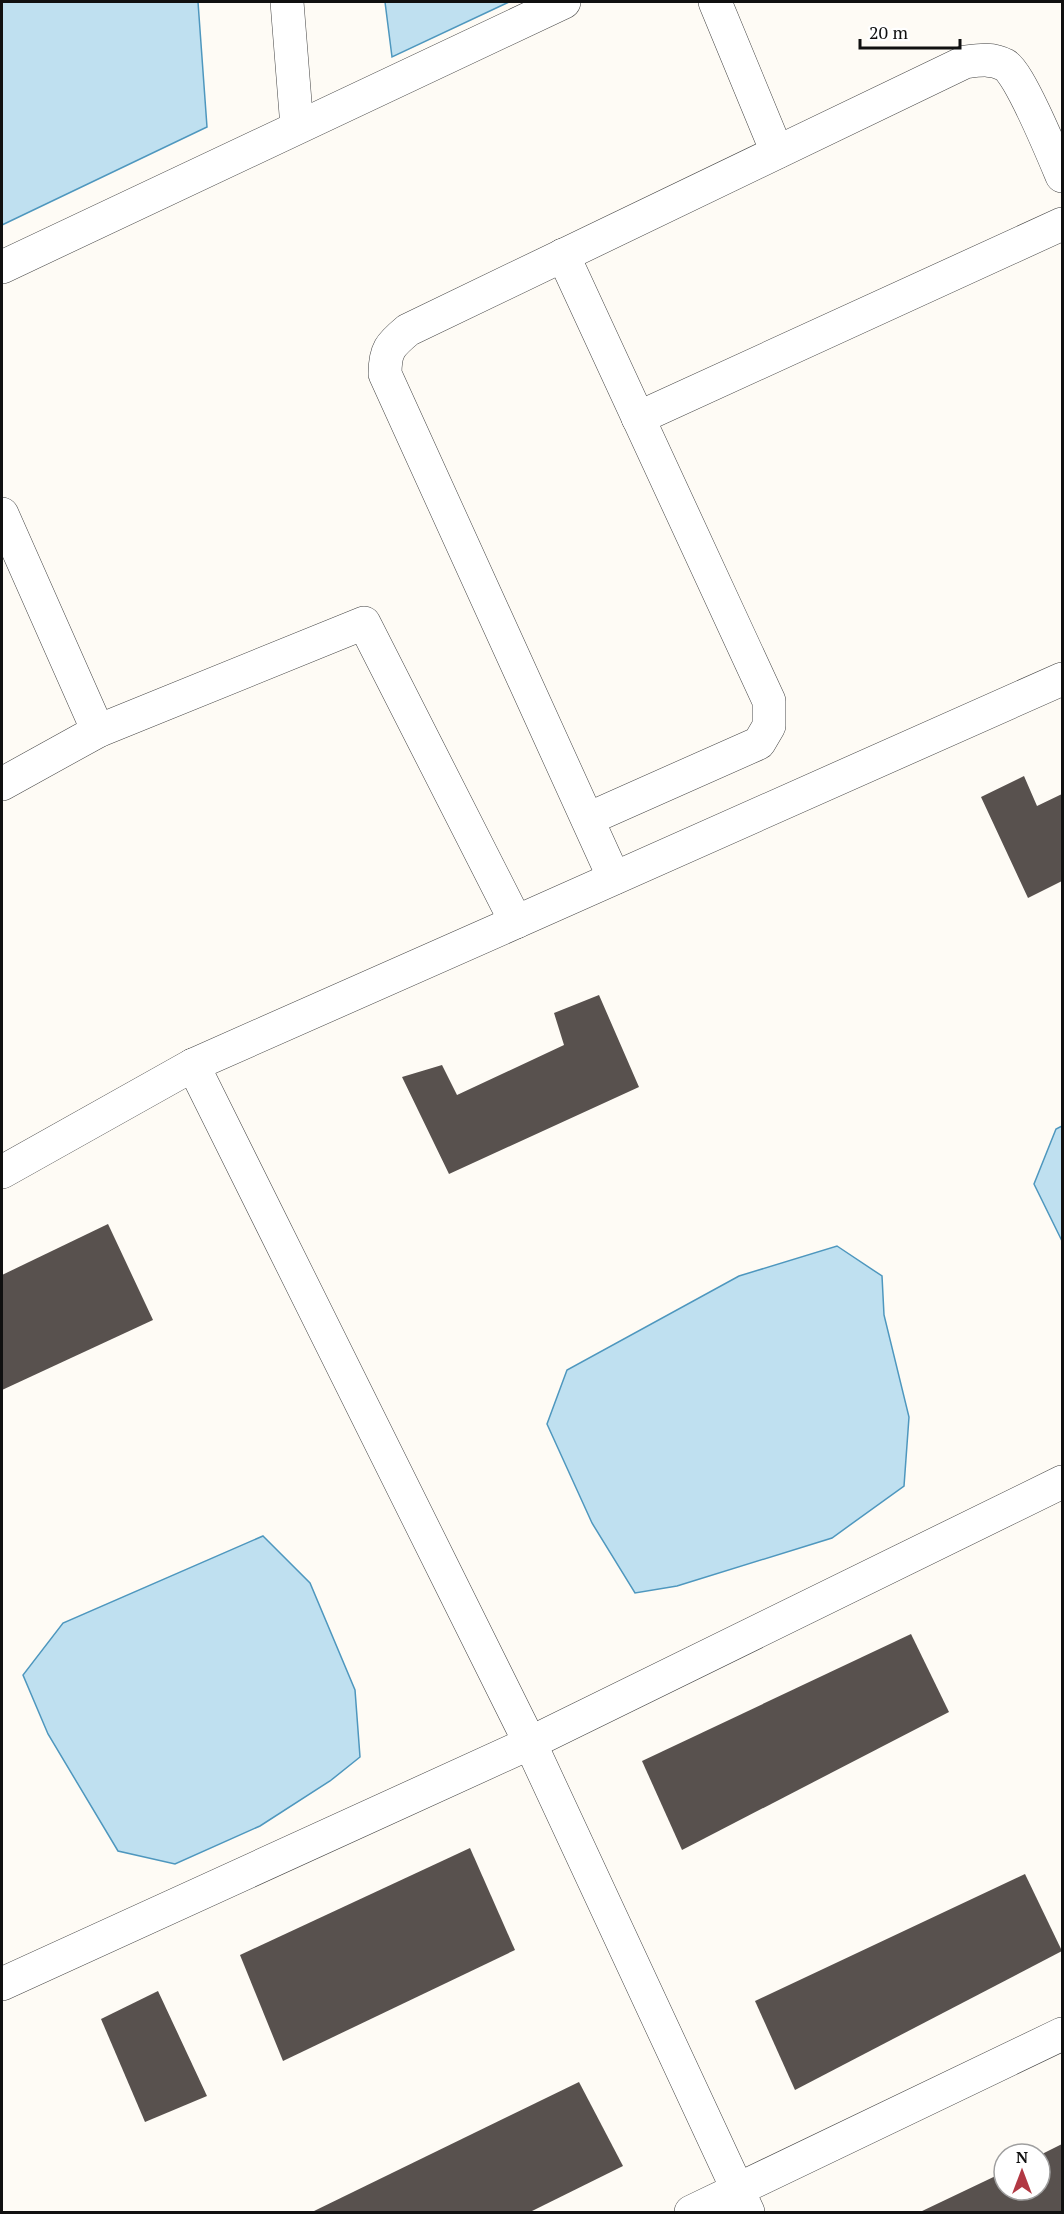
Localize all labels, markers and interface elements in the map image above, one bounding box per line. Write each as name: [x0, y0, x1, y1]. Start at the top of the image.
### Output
scale bar: [860, 12, 960, 50]
text: 20 m: [869, 20, 909, 44]
north arrow: [992, 2142, 1052, 2202]
text: N: [1016, 2146, 1028, 2168]

